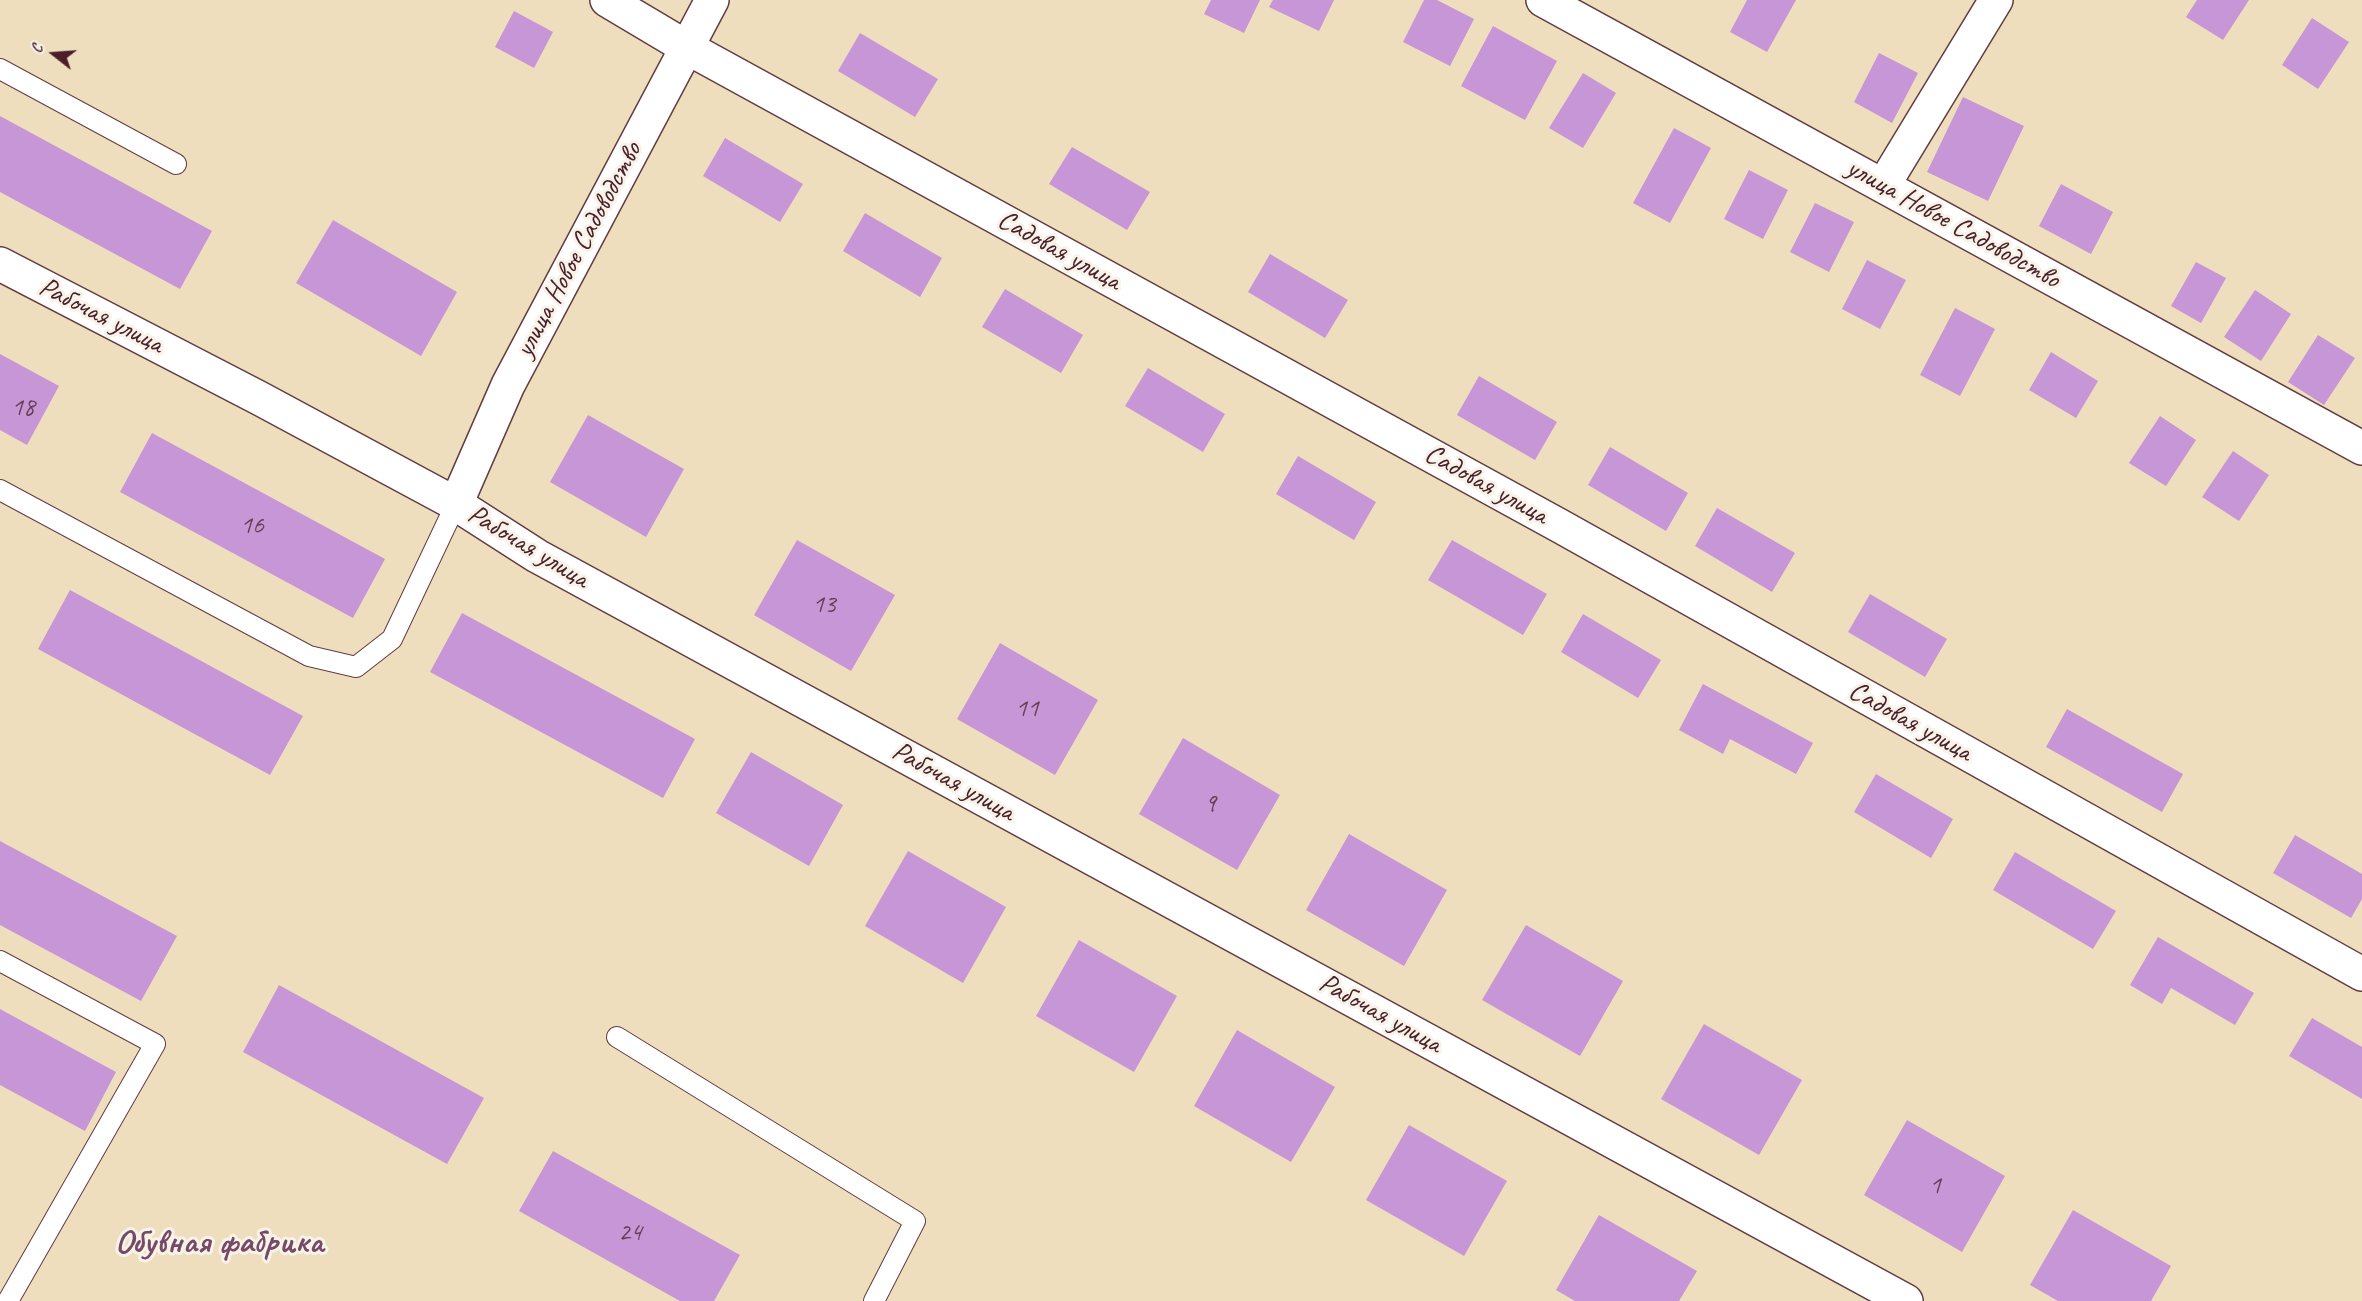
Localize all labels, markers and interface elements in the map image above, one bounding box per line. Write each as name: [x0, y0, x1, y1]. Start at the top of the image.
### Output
north arrow: [24, 24, 84, 84]
text: С: [26, 42, 47, 55]
street label: улица Новое Садоводство: [508, 137, 650, 363]
street label: улица Новое Садоводство: [1841, 151, 2065, 297]
street label: Садовая улица: [991, 203, 1127, 299]
street label: Рабочая улица: [33, 270, 169, 362]
house number: 18: [11, 392, 35, 424]
street label: Садовая улица: [1418, 437, 1554, 533]
street label: Рабочая улица: [461, 498, 595, 596]
house number: 16: [240, 510, 264, 542]
house number: 13: [812, 589, 836, 621]
street label: Садовая улица: [1842, 674, 1978, 770]
house number: 11: [1015, 693, 1039, 725]
street label: Рабочая улица: [886, 735, 1020, 829]
house number: 9: [1204, 788, 1216, 820]
street label: Рабочая улица: [1313, 967, 1447, 1061]
house number: 1: [1929, 1170, 1941, 1202]
house number: 24: [618, 1217, 642, 1249]
district label: Обувная фабрика: [115, 1223, 323, 1263]

